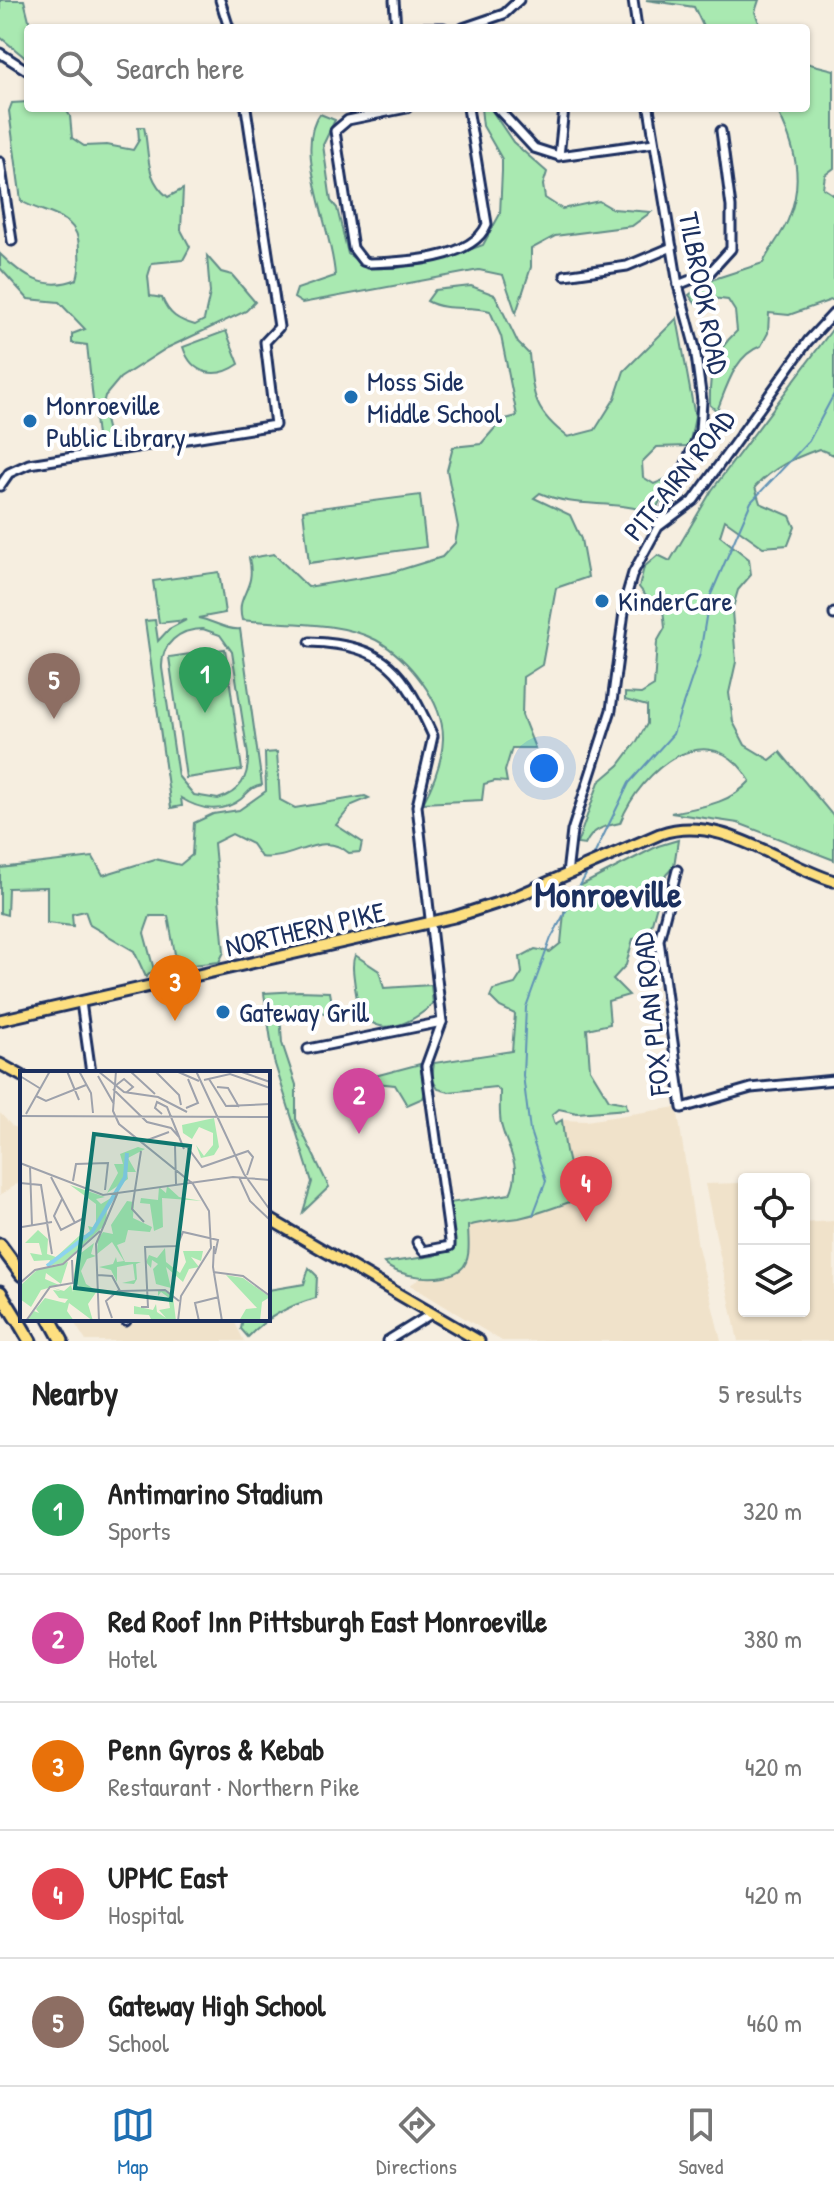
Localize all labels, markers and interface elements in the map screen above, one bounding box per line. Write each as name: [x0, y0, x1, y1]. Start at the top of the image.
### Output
search box: [24, 24, 810, 112]
icon: search: [52, 46, 96, 90]
text: Search here: [116, 48, 244, 88]
street label: TILBROOK ROAD: [670, 209, 738, 378]
place label: Moss Side Middle School: [367, 362, 503, 432]
place label: Monroeville Public Library: [46, 386, 186, 456]
marker: Moss Side Middle School: [342, 388, 360, 406]
street label: PITCAIRN ROAD: [615, 401, 744, 548]
marker: Monroeville Public Library: [21, 412, 39, 430]
place label: KinderCare: [618, 582, 733, 620]
marker: KinderCare: [593, 592, 611, 610]
pin: 1: [179, 647, 231, 713]
pin: 5: [28, 653, 80, 719]
your location: [524, 748, 564, 788]
district label: Monroeville: [534, 869, 682, 918]
street label: NORTHERN PIKE: [221, 892, 389, 966]
street label: FOX PLAN ROAD: [623, 930, 679, 1098]
pin: 3: [149, 955, 201, 1021]
place label: Gateway Grill: [239, 993, 370, 1031]
marker: Gateway Grill: [214, 1003, 232, 1021]
pin: 2: [333, 1068, 385, 1134]
inset map: [20, 1071, 270, 1321]
pin: 4: [560, 1156, 612, 1222]
map controls: [738, 1173, 810, 1317]
button: locate: [738, 1173, 810, 1245]
button: layers: [738, 1245, 810, 1317]
text: Nearby: [32, 1370, 118, 1416]
text: 5 results: [718, 1376, 802, 1411]
text: Antimarino Stadium: [108, 1473, 323, 1513]
text: 1: [53, 1493, 63, 1528]
text: 320 m: [743, 1493, 802, 1528]
text: Sports: [108, 1513, 171, 1548]
text: Red Roof Inn Pittsburgh East Monroeville: [108, 1601, 547, 1641]
text: 2: [52, 1621, 64, 1656]
text: 380 m: [744, 1621, 802, 1656]
text: Hotel: [108, 1641, 157, 1676]
text: Penn Gyros & Kebab: [108, 1729, 324, 1769]
text: 3: [52, 1749, 64, 1784]
text: 420 m: [745, 1749, 802, 1784]
text: Restaurant · Northern Pike: [108, 1769, 360, 1804]
text: UPMC East: [108, 1857, 227, 1897]
text: 4: [53, 1877, 63, 1912]
text: 420 m: [745, 1877, 802, 1912]
text: Hospital: [108, 1897, 184, 1932]
text: Gateway High School: [108, 1985, 325, 2025]
text: 5: [53, 2005, 64, 2040]
text: 460 m: [747, 2005, 802, 2040]
text: School: [108, 2025, 169, 2060]
tab: Map: [111, 2103, 155, 2181]
tab: Directions: [376, 2103, 457, 2181]
tab: Saved: [678, 2103, 723, 2181]

